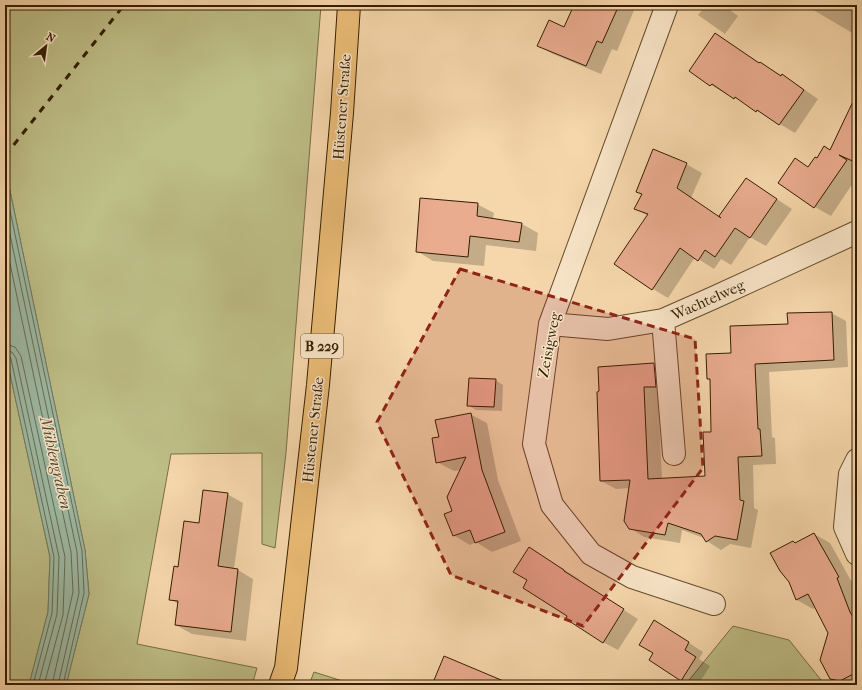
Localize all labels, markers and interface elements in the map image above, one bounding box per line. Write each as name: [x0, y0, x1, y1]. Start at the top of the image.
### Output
north arrow: [26, 26, 66, 66]
text: N: [44, 30, 58, 46]
street label: Hüstener Straße: [329, 53, 355, 161]
street label: Wachtelweg: [668, 275, 748, 325]
street label: Zeisigweg: [534, 310, 564, 379]
road number: B 229: [301, 334, 343, 358]
street label: Hüstener Straße: [298, 376, 328, 484]
water label: Mühlengraben: [36, 414, 76, 511]

